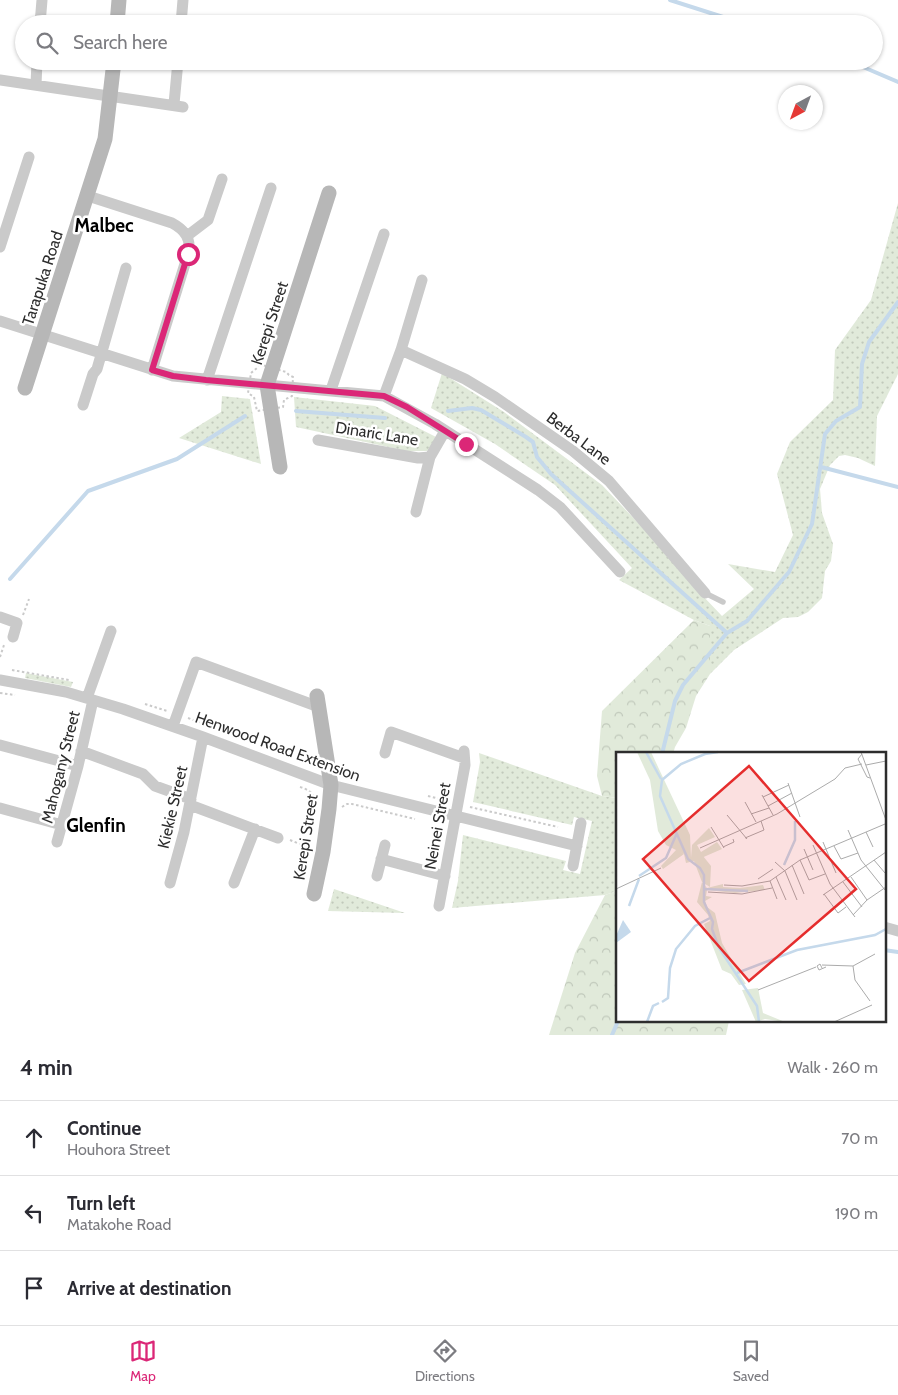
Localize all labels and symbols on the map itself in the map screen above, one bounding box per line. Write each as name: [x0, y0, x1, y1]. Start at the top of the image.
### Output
north arrow: [778, 85, 823, 130]
district label: Malbec: [74, 214, 134, 237]
street label: Tarapuka Road: [18, 229, 67, 328]
route start: [177, 243, 200, 266]
street label: Kerepi Street: [247, 278, 292, 367]
street label: Berba Lane: [543, 408, 615, 469]
street label: Dinaric Lane: [334, 418, 420, 449]
route end: [455, 433, 478, 456]
street label: Mahogany Street: [37, 708, 84, 825]
street label: Henwood Road Extension: [193, 708, 363, 785]
inset map: [616, 752, 886, 1022]
street label: Kiekie Street: [154, 763, 191, 850]
street label: Neinei Street: [421, 781, 455, 871]
street label: Kerepi Street: [289, 792, 322, 881]
district label: Glenfin: [66, 814, 126, 837]

